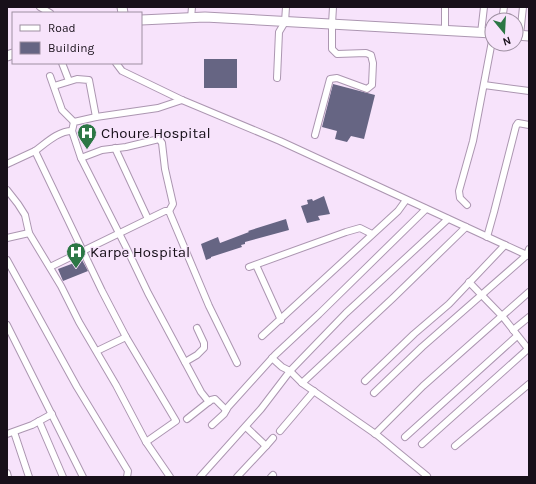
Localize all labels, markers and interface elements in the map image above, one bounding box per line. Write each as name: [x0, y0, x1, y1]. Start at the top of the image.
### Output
legend: [12, 12, 142, 64]
north arrow: [484, 12, 524, 52]
text: Road: [48, 21, 76, 35]
text: N: [501, 34, 513, 48]
text: Building: [48, 41, 95, 55]
hospital icon: Choure Hospital: [76, 122, 98, 150]
place label: Choure Hospital: [101, 124, 211, 142]
hospital icon: Karpe Hospital: [65, 241, 87, 269]
place label: Karpe Hospital: [90, 243, 190, 261]

